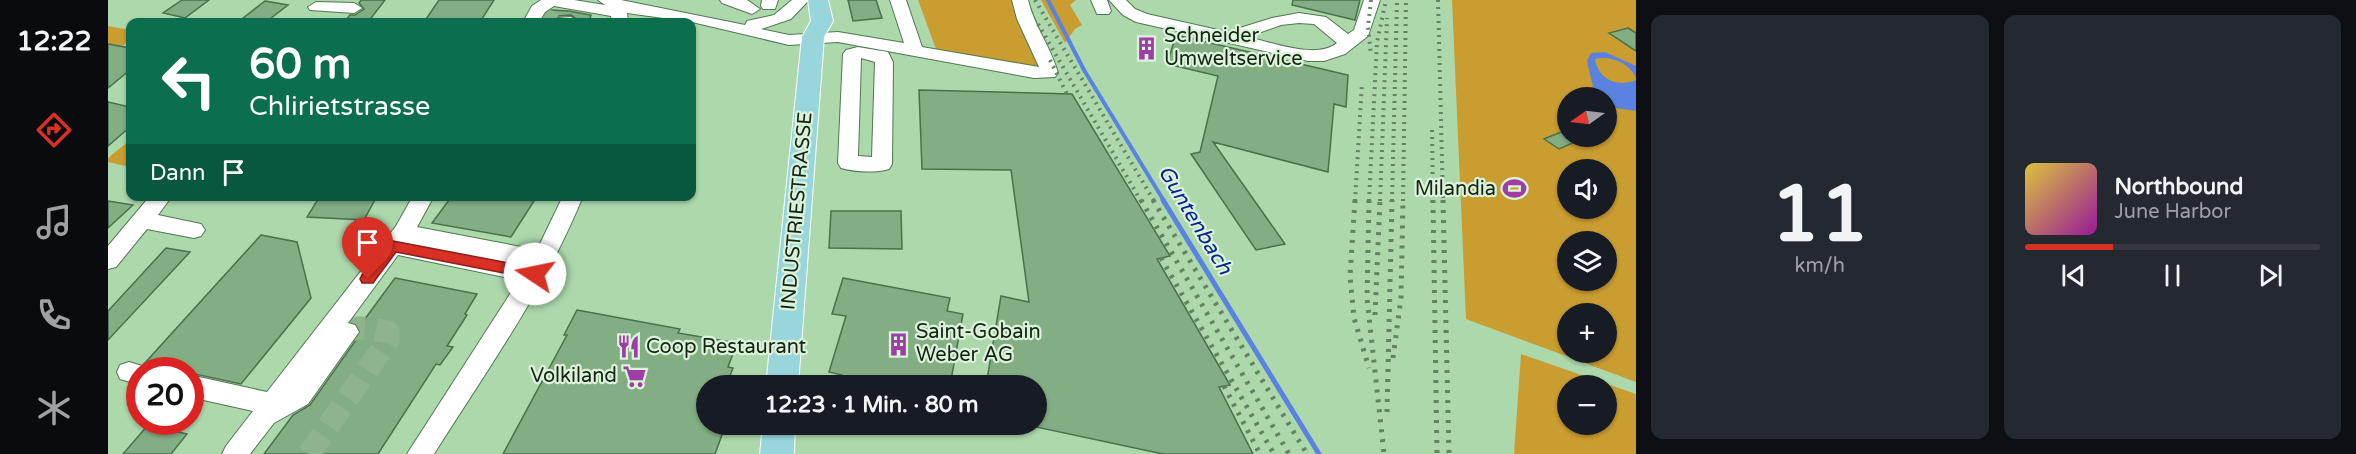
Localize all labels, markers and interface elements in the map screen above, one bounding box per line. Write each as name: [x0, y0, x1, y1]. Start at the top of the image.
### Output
place label: Schneider Umweltservice: [1164, 24, 1303, 71]
text: 12:22: [17, 25, 91, 58]
building icon: Schneider Umweltservice: [1133, 35, 1159, 61]
text: 60 m: [249, 39, 351, 90]
icon: left: [150, 42, 228, 120]
north arrow: [1557, 87, 1617, 147]
map controls: [1557, 87, 1617, 435]
text: Chlirietstrasse: [249, 90, 430, 123]
icon: directions: [33, 109, 75, 151]
street label: INDUSTRIESTRASSE: [776, 111, 818, 311]
icon: arrive: [217, 156, 250, 189]
button: sound: [1557, 159, 1617, 219]
text: Dann: [150, 160, 205, 186]
water label: Guntenbach: [1153, 161, 1238, 280]
text: 11: [1771, 168, 1869, 262]
text: Northbound: [2115, 174, 2243, 200]
sports icon: Milandia: [1501, 176, 1527, 202]
place label: Milandia: [1415, 177, 1496, 201]
text: June Harbor: [2115, 200, 2231, 224]
icon: music: [33, 201, 75, 243]
pin: [342, 217, 393, 279]
icon: arrive: [351, 226, 384, 259]
button: layers: [1557, 231, 1617, 291]
position arrow: [503, 242, 567, 306]
text: km/h: [1795, 254, 1845, 278]
icon: previous: [2057, 259, 2090, 292]
icon: pause: [2156, 259, 2189, 292]
icon: next: [2254, 259, 2287, 292]
icon: phone: [33, 294, 75, 336]
button: +: [1557, 303, 1617, 363]
place label: Saint-Gobain Weber AG: [916, 320, 1041, 367]
building icon: Saint-Gobain Weber AG: [885, 331, 911, 357]
restaurant icon: Coop Restaurant: [615, 334, 641, 360]
place label: Coop Restaurant: [646, 335, 807, 359]
speed limit sign: 20: [126, 357, 204, 435]
supermarket icon: Volkiland: [622, 363, 648, 389]
place label: Volkiland: [530, 364, 617, 388]
button: −: [1557, 375, 1617, 435]
icon: climate: [33, 387, 75, 429]
text: 12:23 · 1 Min. · 80 m: [764, 392, 979, 418]

